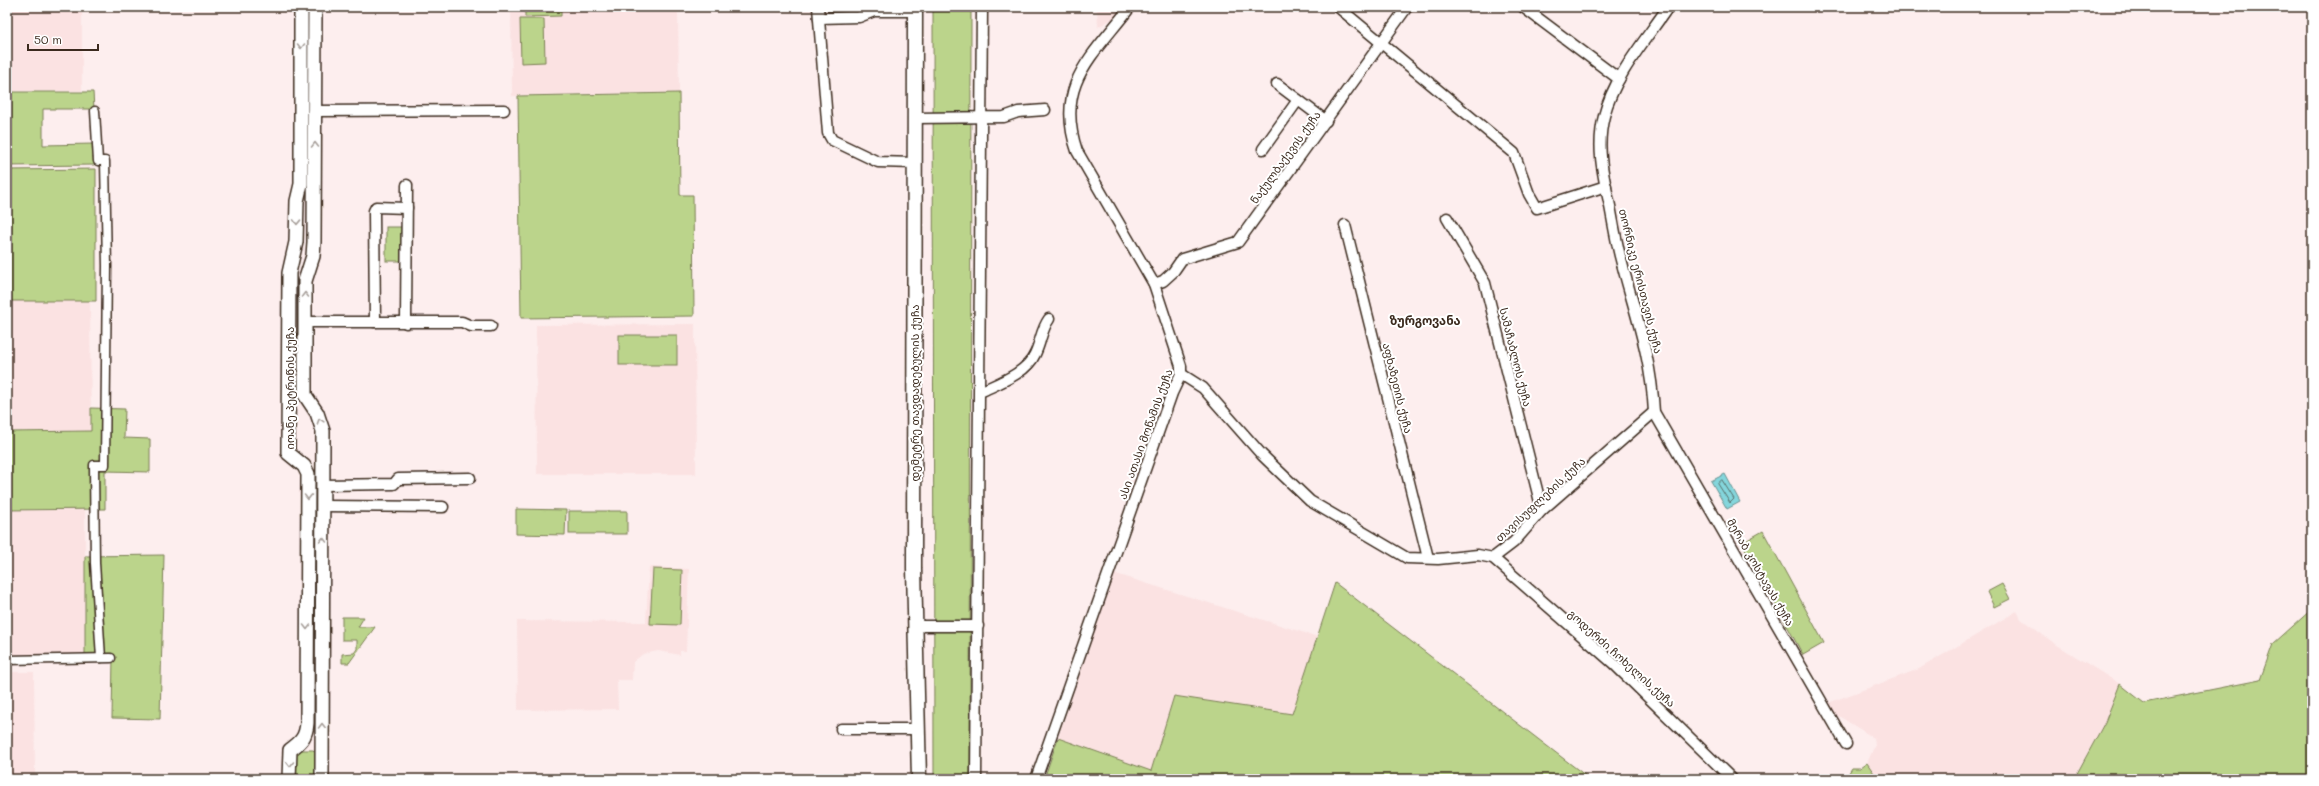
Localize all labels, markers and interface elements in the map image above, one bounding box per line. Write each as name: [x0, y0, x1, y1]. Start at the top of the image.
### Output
scale bar: [28, 26, 98, 52]
text: 50 m: [34, 31, 62, 47]
one-way arrow: [297, 43, 305, 49]
street label: ნაქულბაქევის ქუჩა: [1246, 108, 1324, 206]
one-way arrow: [311, 142, 319, 148]
street label: თორნიკე ერისთავის ქუჩა: [1616, 207, 1666, 355]
one-way arrow: [293, 219, 301, 225]
one-way arrow: [301, 292, 309, 298]
street label: დემეტრე თავდადებულის ქუჩა: [907, 304, 922, 482]
street label: სამაჩაბლოს ქუჩა: [1496, 306, 1536, 408]
district label: ზურგოვანა: [1389, 312, 1461, 328]
street label: იოანე პეტრიწის ქუჩა: [282, 327, 297, 449]
street label: აფხაზეთის ქუჩა: [1379, 341, 1417, 435]
street label: ასი ათასი მოწამის ქუჩა: [1114, 367, 1176, 501]
one-way arrow: [316, 417, 325, 424]
street label: თავისუფლების ქუჩა: [1492, 453, 1588, 545]
one-way arrow: [304, 494, 312, 500]
street label: მერაბ კოსტავას ქუჩა: [1724, 515, 1798, 629]
one-way arrow: [319, 537, 327, 543]
street label: გოდერძი ჩოხელის ქუჩა: [1565, 606, 1679, 710]
one-way arrow: [303, 624, 311, 630]
one-way arrow: [318, 723, 326, 729]
one-way arrow: [286, 761, 294, 767]

